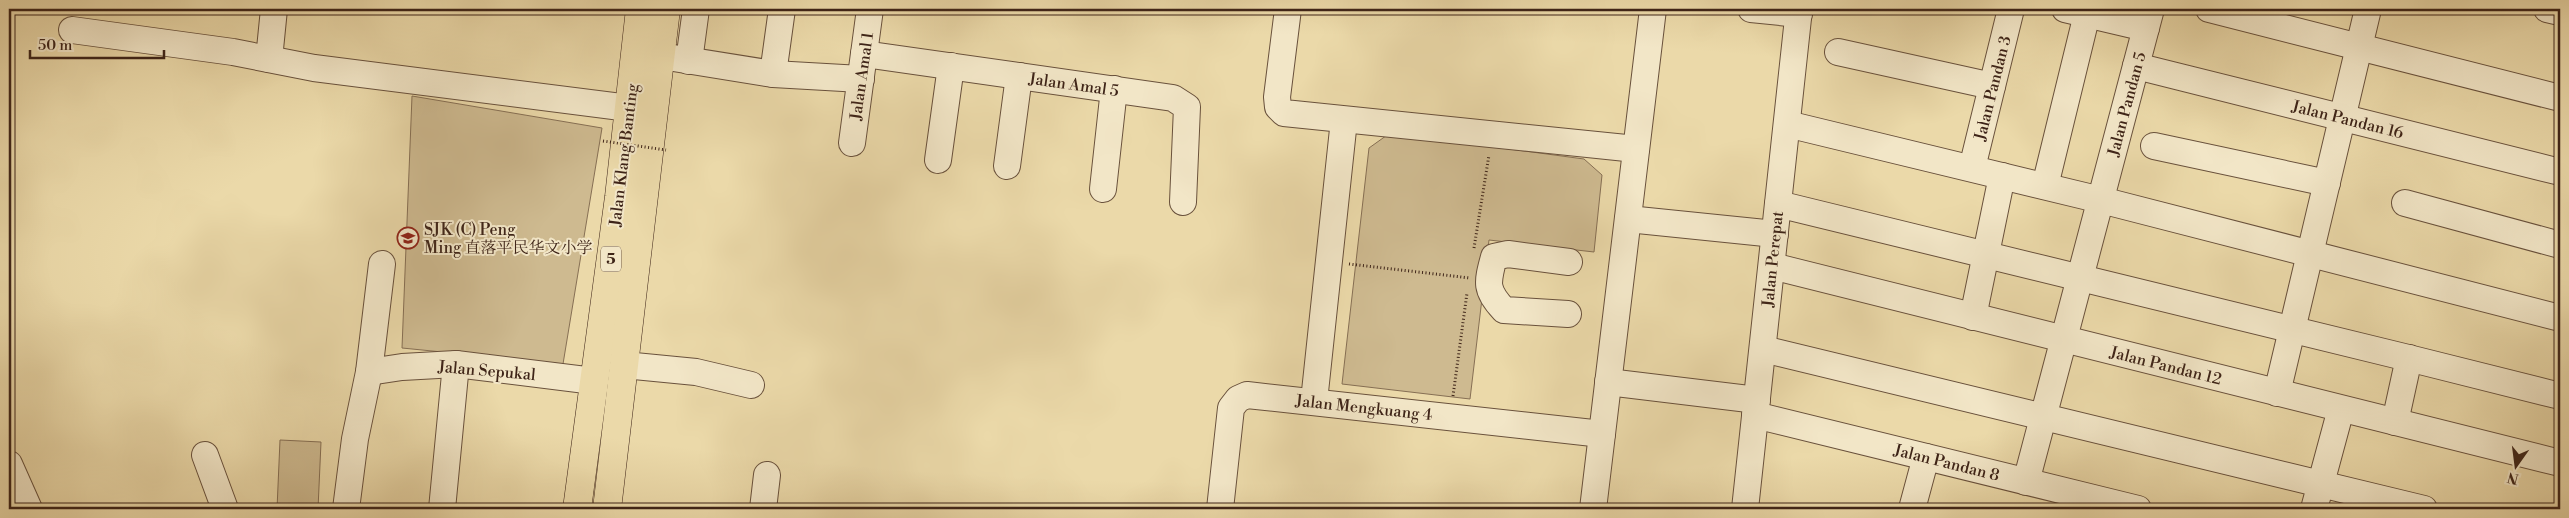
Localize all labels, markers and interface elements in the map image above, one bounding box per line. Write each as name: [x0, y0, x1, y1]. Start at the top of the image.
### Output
scale bar: [30, 28, 164, 60]
street label: Jalan Amal 1: [846, 31, 878, 122]
street label: Jalan Pandan 3: [1970, 34, 2016, 144]
text: 50 m: [38, 36, 72, 55]
street label: Jalan Pandan 5: [2103, 50, 2151, 160]
street label: Jalan Amal 5: [1027, 69, 1120, 101]
street label: Jalan Klang Banting: [605, 82, 643, 229]
street label: Jalan Pandan 16: [2289, 96, 2406, 144]
street label: Jalan Perepat: [1758, 210, 1788, 309]
place label: SJK (C) Peng Ming 直落平民华文小学: [424, 220, 593, 258]
school or university icon: SJK (C) Peng Ming 直落平民华文小学: [396, 226, 420, 250]
road number: 5: [601, 246, 621, 272]
street label: Jalan Pandan 12: [2107, 342, 2224, 390]
street label: Jalan Sepukal: [436, 357, 537, 385]
street label: Jalan Mengkuang 4: [1294, 391, 1434, 425]
street label: Jalan Pandan 8: [1891, 440, 2002, 486]
north arrow: [2492, 440, 2542, 490]
text: N: [2506, 468, 2521, 488]

